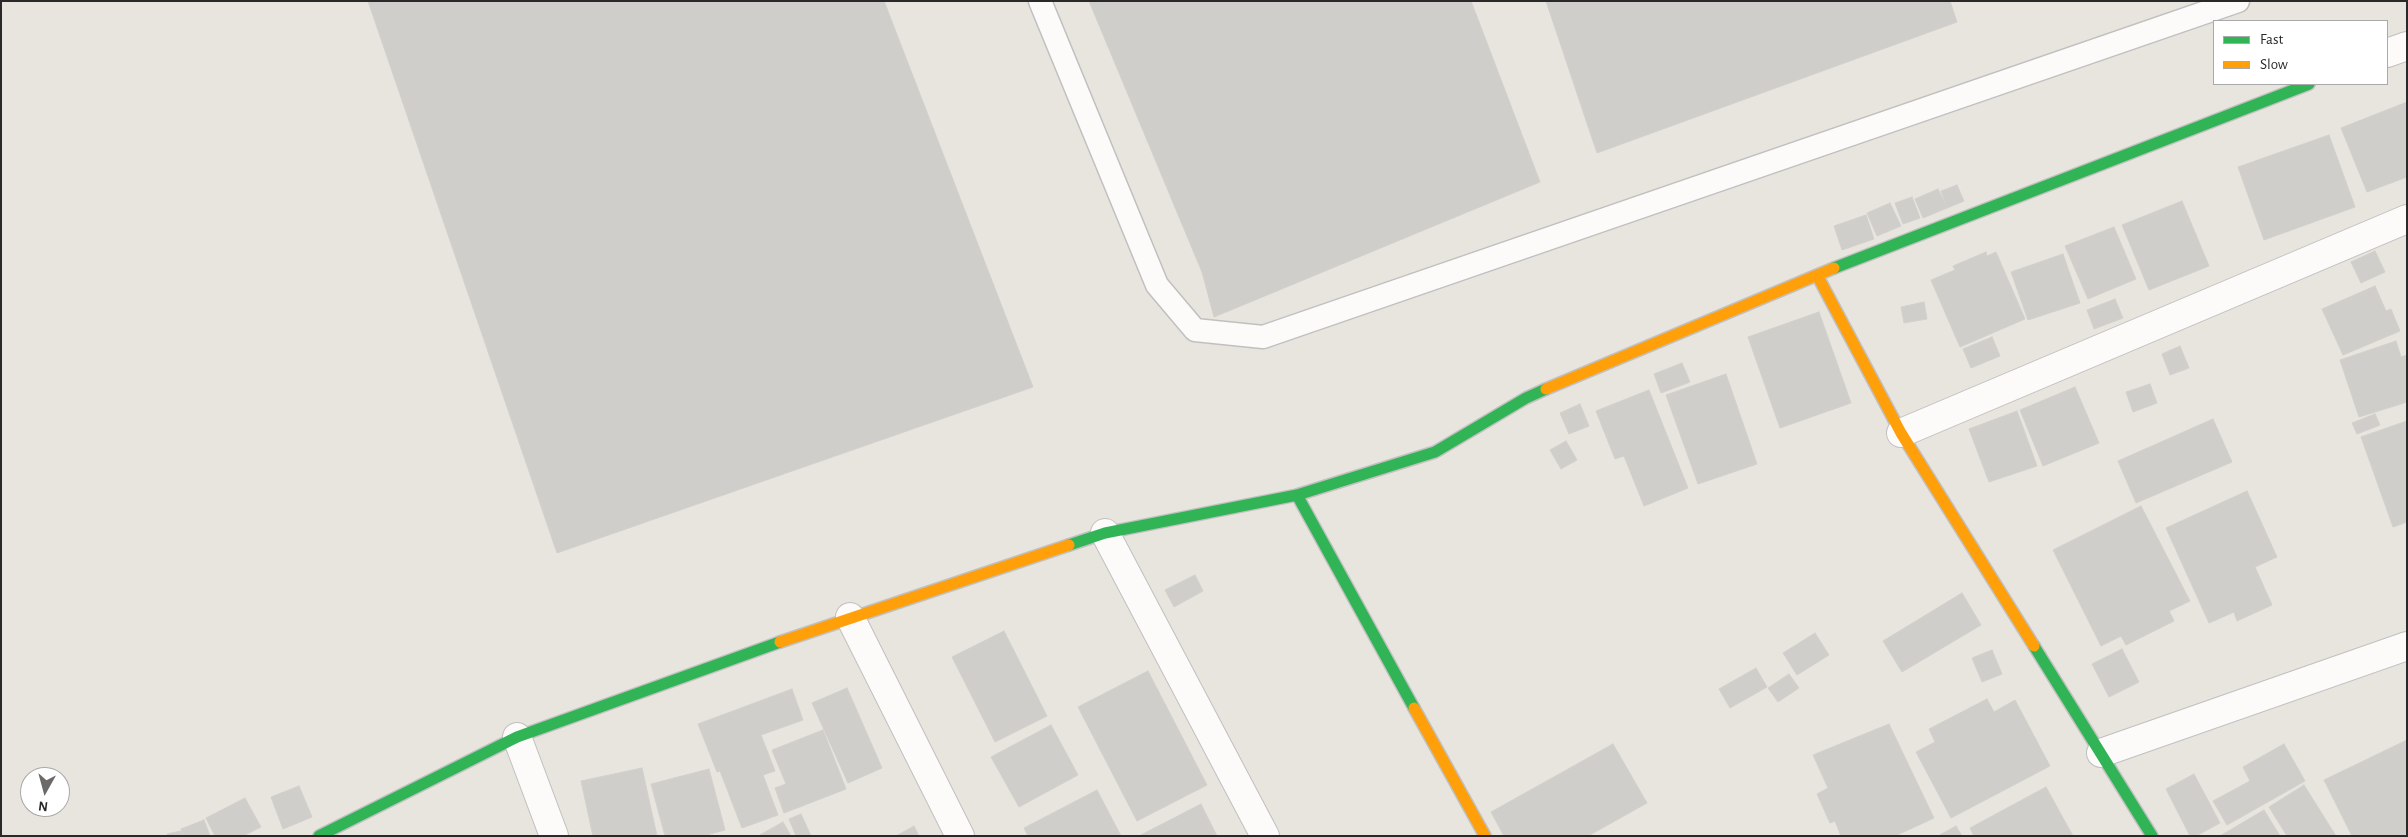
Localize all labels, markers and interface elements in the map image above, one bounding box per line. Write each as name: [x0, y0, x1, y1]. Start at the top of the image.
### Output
legend: [2213, 20, 2388, 85]
text: Fast: [2260, 32, 2283, 47]
text: Slow: [2260, 57, 2288, 72]
north arrow: [20, 767, 70, 817]
text: N: [38, 798, 49, 813]

